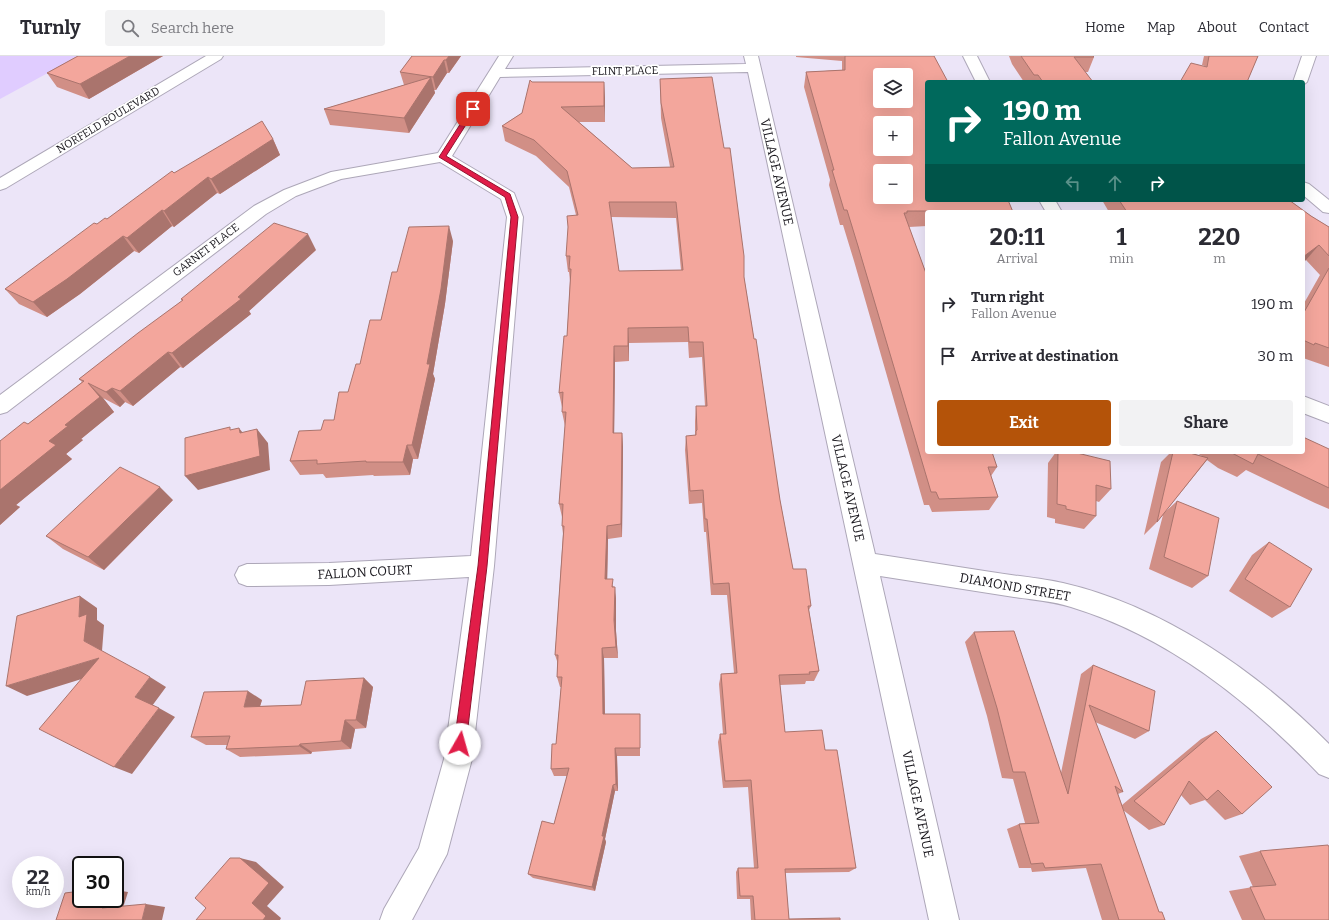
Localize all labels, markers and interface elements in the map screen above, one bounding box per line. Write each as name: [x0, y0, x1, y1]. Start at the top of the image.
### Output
search box: [105, 10, 385, 46]
text: Turnly: [20, 16, 81, 39]
icon: search: [119, 17, 141, 39]
text: Search here: [151, 19, 234, 37]
text: Home: [1085, 19, 1125, 36]
text: Map: [1147, 19, 1175, 36]
text: About: [1197, 19, 1237, 36]
text: Contact: [1259, 19, 1309, 36]
street label: FLINT PLACE: [592, 64, 659, 78]
map controls: [873, 68, 913, 204]
button: layers: [873, 68, 913, 108]
street label: NORFELD BOULEVARD: [54, 84, 162, 156]
pin: [456, 92, 490, 126]
text: 190 m: [1003, 94, 1081, 127]
icon: right: [937, 96, 989, 148]
icon: arrive: [462, 98, 484, 120]
button: +: [873, 116, 913, 156]
street label: VILLAGE AVENUE: [757, 117, 797, 227]
text: Fallon Avenue: [1003, 128, 1121, 150]
button: −: [873, 164, 913, 204]
icon: left: [1062, 172, 1084, 194]
icon: ahead: [1104, 172, 1126, 194]
icon: right: [1146, 172, 1168, 194]
street label: GARNET PLACE: [170, 221, 242, 279]
text: 20:11: [990, 223, 1045, 251]
text: 1: [1116, 223, 1127, 251]
text: 220: [1198, 223, 1240, 251]
text: Arrival: [996, 251, 1038, 266]
text: min: [1109, 251, 1134, 266]
text: m: [1213, 251, 1226, 266]
text: Turn right: [971, 288, 1044, 306]
icon: right: [937, 293, 959, 315]
text: 190 m: [1251, 295, 1293, 313]
text: Fallon Avenue: [971, 306, 1057, 321]
icon: arrive: [937, 345, 959, 367]
text: Arrive at destination: [971, 347, 1118, 365]
text: 30 m: [1258, 347, 1293, 365]
button: Exit: [937, 400, 1111, 446]
button: Share: [1119, 400, 1293, 446]
street label: VILLAGE AVENUE: [828, 433, 868, 543]
street label: FALLON COURT: [317, 562, 413, 582]
street label: DIAMOND STREET: [958, 570, 1072, 604]
position arrow: [439, 723, 481, 765]
street label: VILLAGE AVENUE: [899, 749, 937, 859]
speed limit sign: 30: [72, 856, 124, 908]
text: 22: [27, 865, 49, 889]
text: km/h: [26, 886, 50, 898]

